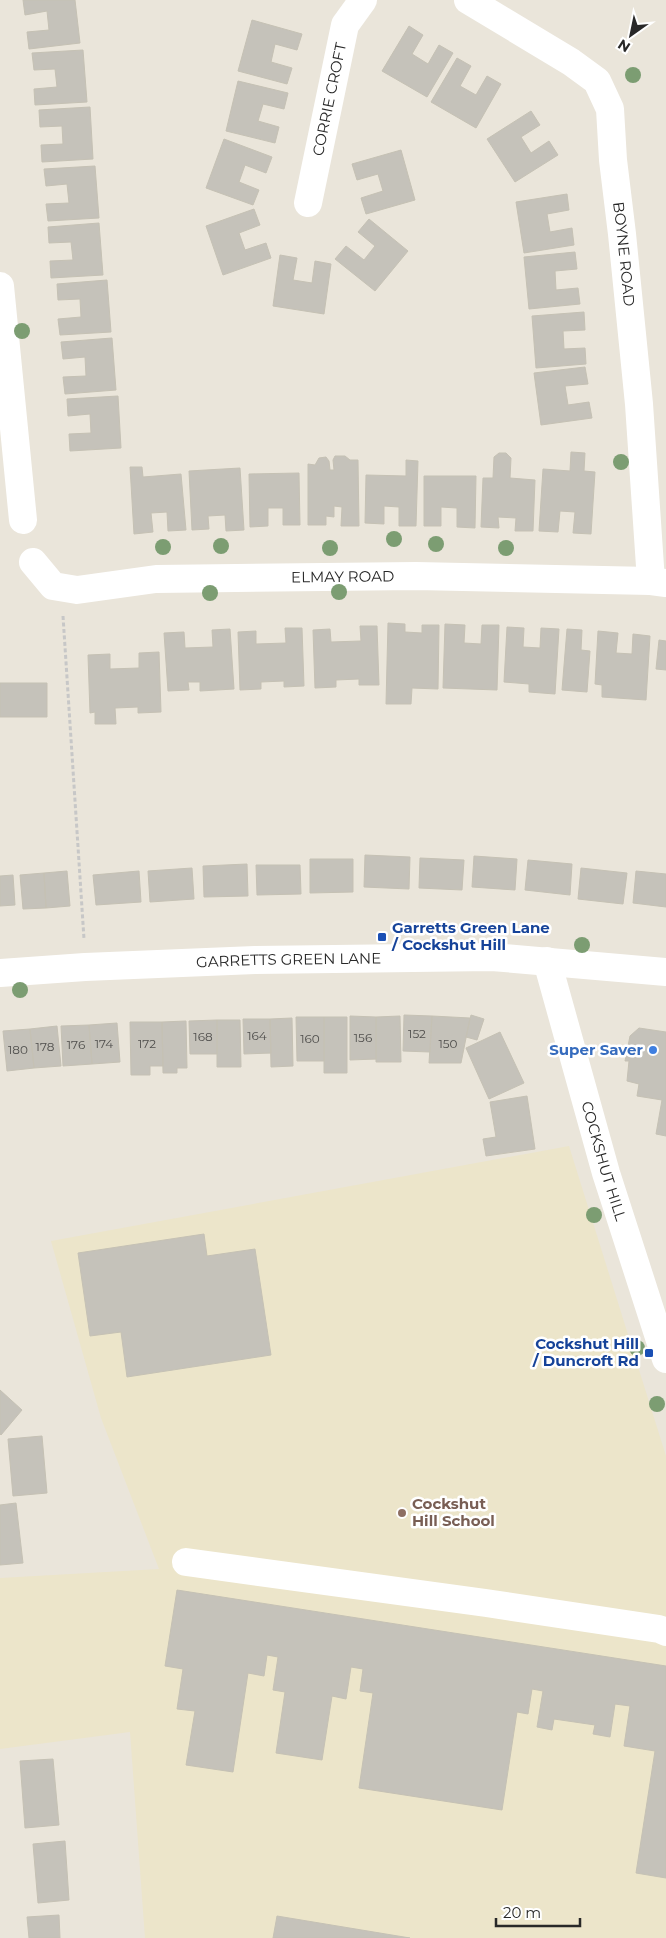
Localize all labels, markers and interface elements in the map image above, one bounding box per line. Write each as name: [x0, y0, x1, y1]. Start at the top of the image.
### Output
north arrow: [606, 10, 656, 60]
text: N: [614, 35, 634, 57]
street label: CORRIE CROFT: [308, 40, 350, 157]
street label: BOYNE ROAD: [609, 200, 639, 307]
street label: ELMAY ROAD: [291, 566, 394, 586]
place label: Garretts Green Lane / Cockshut Hill: [391, 918, 550, 954]
marker: Garretts Green Lane / Cockshut Hill: [376, 931, 388, 943]
street label: GARRETTS GREEN LANE: [196, 948, 381, 971]
house number: 152: [408, 1026, 426, 1041]
house number: 164: [247, 1028, 267, 1043]
house number: 168: [193, 1029, 213, 1044]
house number: 156: [354, 1030, 372, 1045]
house number: 160: [300, 1031, 320, 1046]
house number: 174: [95, 1036, 113, 1051]
house number: 172: [138, 1036, 156, 1051]
house number: 150: [438, 1036, 458, 1051]
house number: 176: [67, 1037, 85, 1052]
house number: 178: [36, 1039, 55, 1054]
place label: Super Saver: [549, 1040, 644, 1059]
house number: 180: [8, 1042, 28, 1057]
marker: Super Saver: [647, 1044, 659, 1056]
street label: COCKSHUT HILL: [577, 1099, 631, 1223]
place label: Cockshut Hill / Duncroft Rd: [532, 1334, 639, 1370]
marker: Cockshut Hill / Duncroft Rd: [643, 1347, 655, 1359]
place label: Cockshut Hill School: [412, 1494, 495, 1530]
marker: Cockshut Hill School: [396, 1507, 408, 1519]
scale bar: [496, 1896, 580, 1928]
text: 20 m: [503, 1903, 541, 1922]

